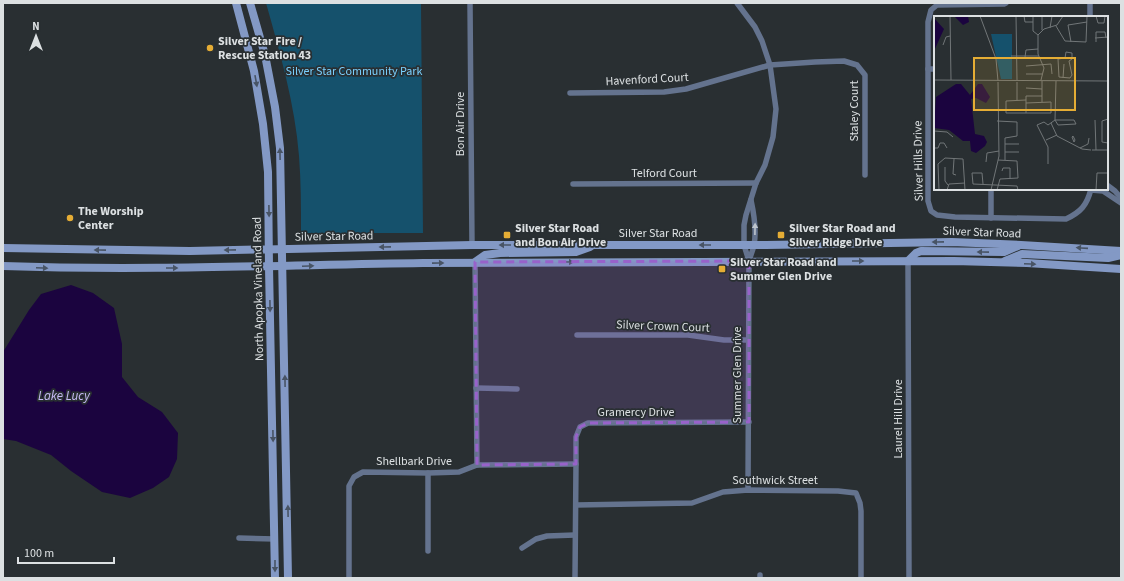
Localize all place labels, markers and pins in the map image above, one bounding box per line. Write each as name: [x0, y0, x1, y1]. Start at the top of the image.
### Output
place label: Silver Star Fire / Rescue Station 43: [218, 33, 311, 64]
marker: Silver Star Fire / Rescue Station 43: [205, 43, 215, 53]
place label: The Worship Center: [78, 203, 144, 234]
marker: The Worship Center: [65, 213, 75, 223]
place label: Silver Star Road and Bon Air Drive: [515, 220, 606, 251]
place label: Silver Star Road and Silver Ridge Drive: [789, 220, 896, 251]
marker: Silver Star Road and Bon Air Drive: [502, 230, 512, 240]
marker: Silver Star Road and Silver Ridge Drive: [776, 230, 786, 240]
place label: Silver Star Road and Summer Glen Drive: [730, 254, 837, 285]
marker: Silver Star Road and Summer Glen Drive: [717, 264, 727, 274]

